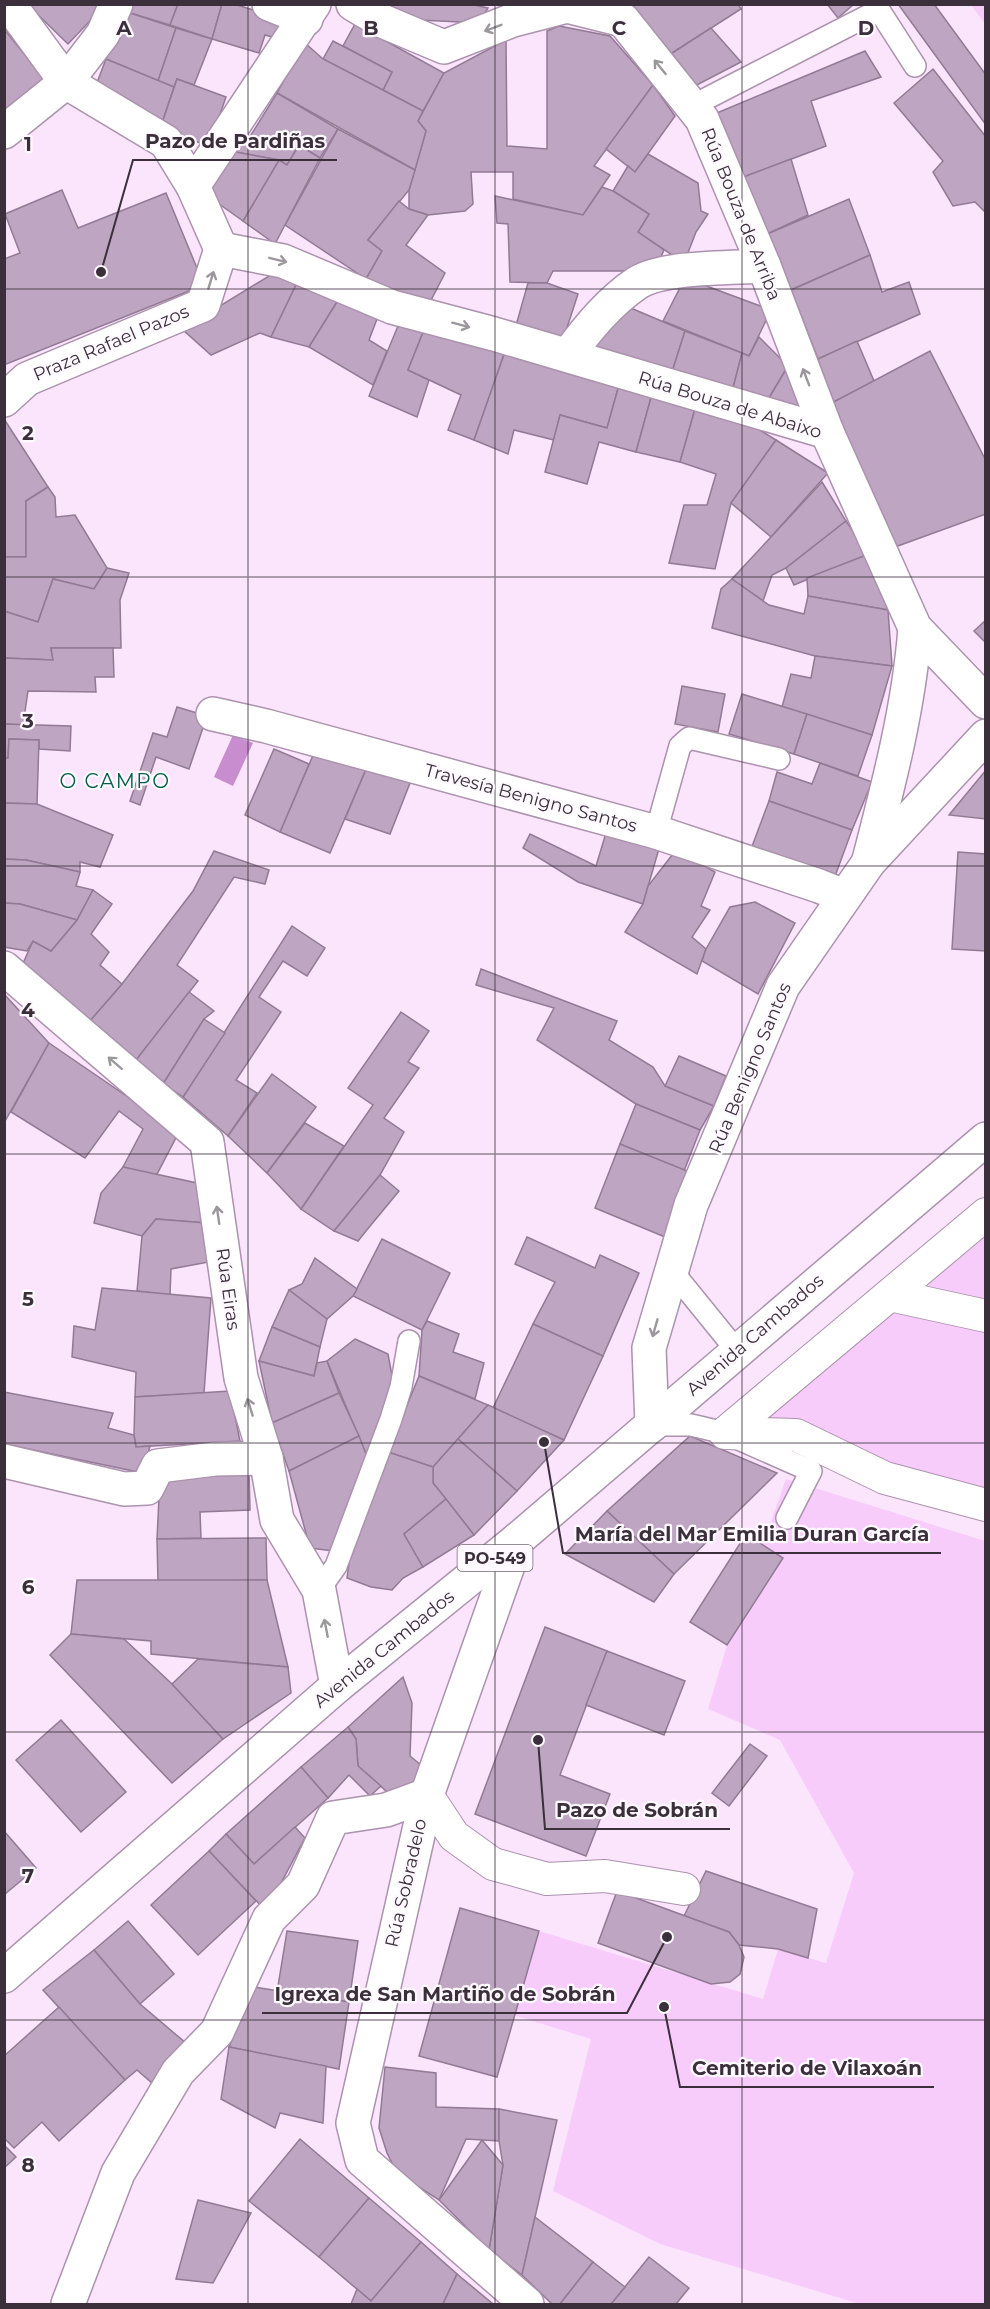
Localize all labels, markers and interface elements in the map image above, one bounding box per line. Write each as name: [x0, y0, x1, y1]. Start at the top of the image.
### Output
text: A: [115, 16, 132, 40]
text: B: [363, 16, 379, 40]
text: C: [612, 16, 627, 40]
text: D: [858, 16, 874, 40]
one-way arrow: [484, 23, 502, 34]
one-way arrow: [654, 59, 667, 75]
callout: Pazo de Pardiñas: [133, 122, 337, 160]
street label: Rúa Bouza de Arriba: [696, 124, 786, 304]
text: Pazo de Pardiñas: [145, 129, 325, 153]
text: 1: [24, 132, 32, 156]
one-way arrow: [268, 255, 287, 267]
one-way arrow: [206, 271, 217, 290]
street label: Praza Rafael Pazos: [30, 300, 192, 386]
one-way arrow: [451, 320, 470, 332]
street label: Rúa Bouza de Abaixo: [636, 367, 824, 443]
one-way arrow: [800, 368, 811, 387]
text: 2: [22, 421, 34, 445]
text: 3: [21, 709, 34, 733]
street label: Travesía Benigno Santos: [422, 759, 640, 837]
district label: O CAMPO: [60, 769, 170, 793]
street label: Rúa Benigno Santos: [704, 979, 796, 1157]
text: 4: [21, 998, 35, 1022]
one-way arrow: [108, 1056, 123, 1070]
one-way arrow: [212, 1206, 223, 1225]
street label: Rúa Eiras: [211, 1246, 245, 1332]
street label: Avenida Cambados: [682, 1269, 828, 1401]
text: 5: [22, 1287, 34, 1311]
one-way arrow: [649, 1318, 660, 1337]
one-way arrow: [244, 1398, 255, 1417]
callout: María del Mar Emilia Duran García: [563, 1515, 941, 1553]
text: María del Mar Emilia Duran García: [575, 1522, 929, 1546]
road number: PO-549: [458, 1545, 532, 1571]
text: 6: [22, 1575, 35, 1599]
street label: Avenida Cambados: [309, 1585, 459, 1713]
one-way arrow: [320, 1619, 331, 1639]
callout: Pazo de Sobrán: [545, 1791, 730, 1829]
text: Pazo de Sobrán: [556, 1798, 718, 1822]
street label: Rúa Sobradelo: [381, 1817, 431, 1949]
text: 7: [22, 1864, 34, 1888]
callout: Igrexa de San Martiño de Sobrán: [262, 1975, 627, 2013]
text: Igrexa de San Martiño de Sobrán: [274, 1982, 616, 2006]
callout: Cemiterio de Vilaxoán: [680, 2049, 934, 2087]
text: Cemiterio de Vilaxoán: [692, 2056, 922, 2080]
text: 8: [21, 2153, 35, 2177]

